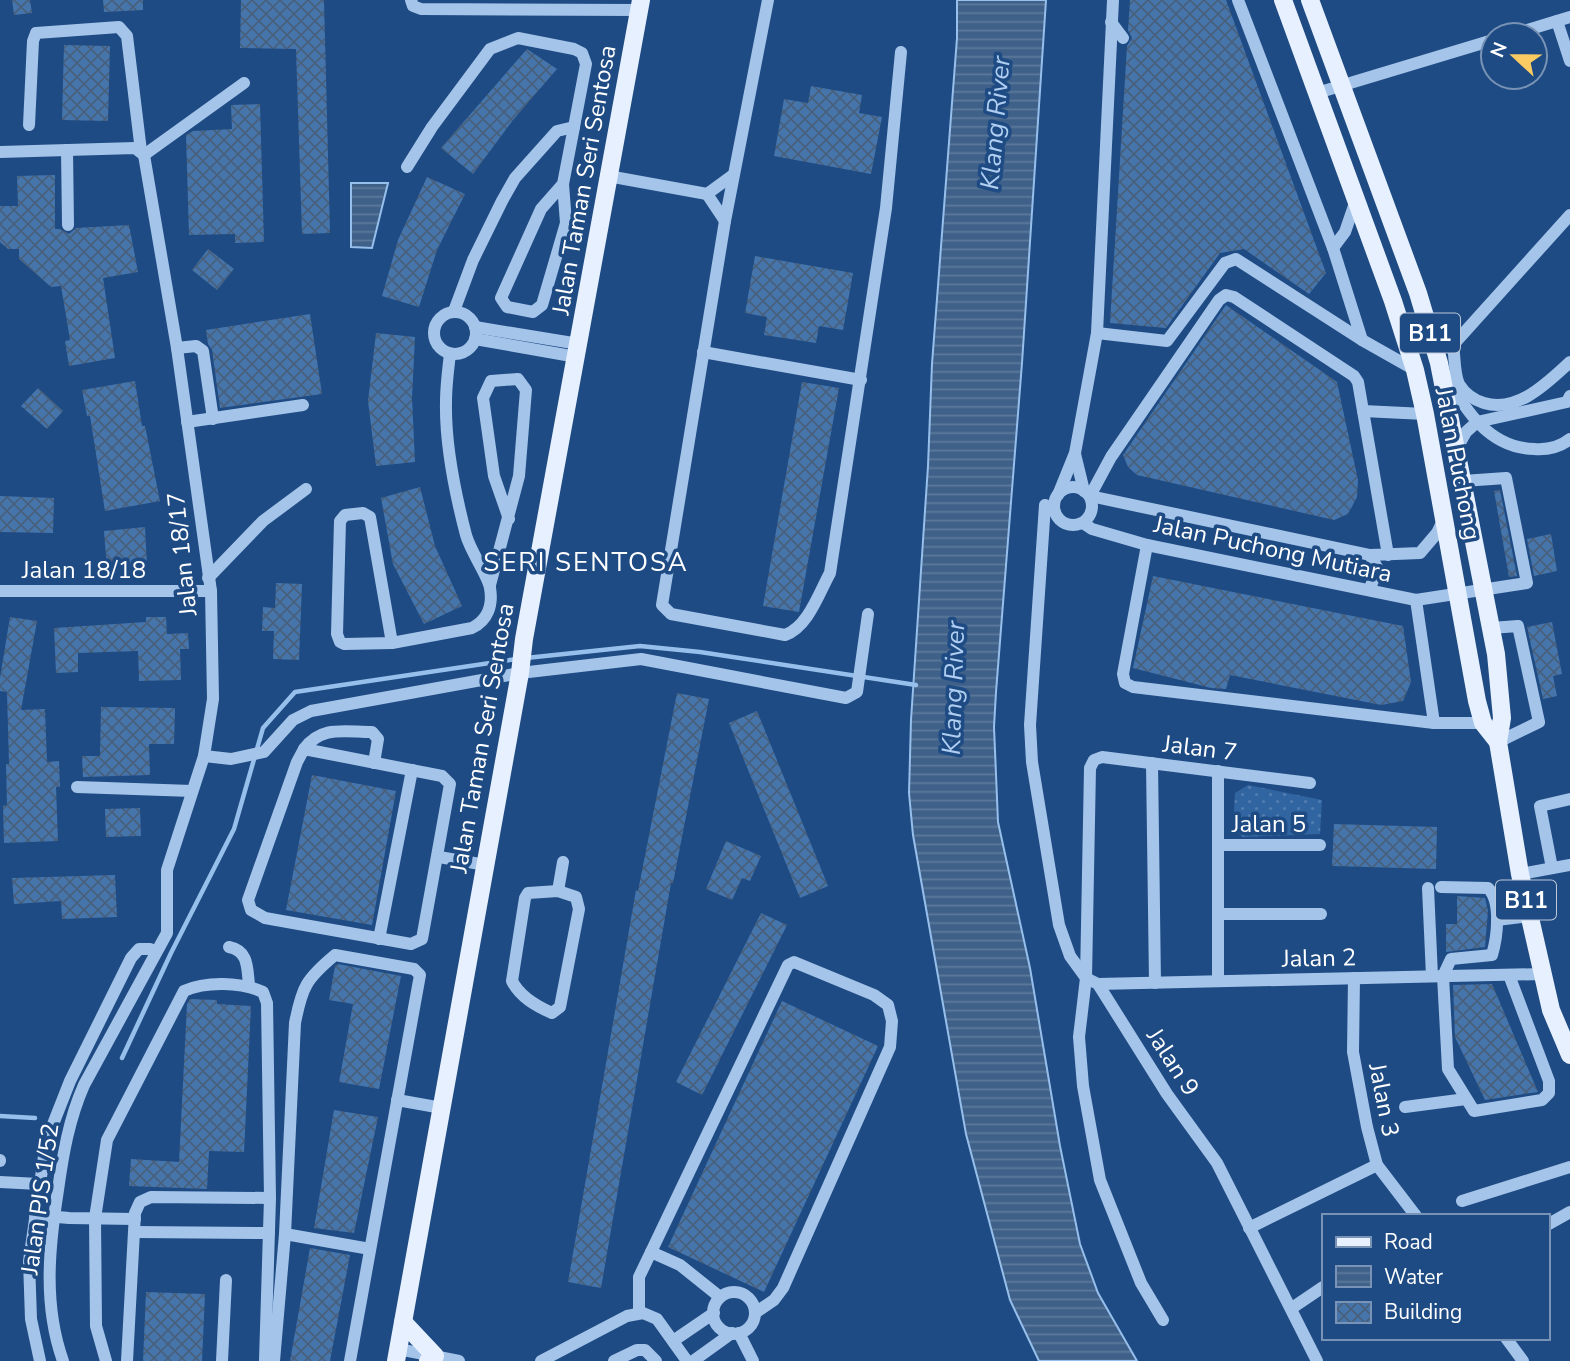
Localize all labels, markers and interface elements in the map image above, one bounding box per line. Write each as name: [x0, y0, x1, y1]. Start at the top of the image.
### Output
north arrow: [1479, 21, 1549, 91]
text: N: [1484, 39, 1514, 61]
street label: Jalan Taman Seri Sentosa: [544, 43, 623, 318]
water label: Klang River: [972, 54, 1019, 191]
road number: B11: [1400, 314, 1460, 352]
street label: Jalan Puchong: [1427, 384, 1488, 543]
street label: Jalan 18/17: [160, 490, 205, 619]
street label: Jalan Puchong Mutiara: [1150, 508, 1395, 590]
district label: SERI SENTOSA: [483, 545, 689, 580]
street label: Jalan 18/18: [21, 554, 146, 586]
street label: Jalan Taman Seri Sentosa: [442, 601, 521, 876]
water label: Klang River: [934, 620, 973, 756]
street label: Jalan 7: [1160, 727, 1239, 768]
street label: Jalan 5: [1231, 808, 1306, 840]
road number: B11: [1496, 880, 1556, 920]
street label: Jalan 2: [1280, 941, 1357, 975]
street label: Jalan 9: [1139, 1021, 1207, 1102]
street label: Jalan 3: [1361, 1059, 1407, 1140]
street label: Jalan PJS 1/52: [13, 1121, 66, 1278]
legend: [1322, 1214, 1549, 1340]
text: Road: [1384, 1228, 1433, 1256]
text: Water: [1384, 1263, 1443, 1291]
text: Building: [1384, 1298, 1462, 1326]

